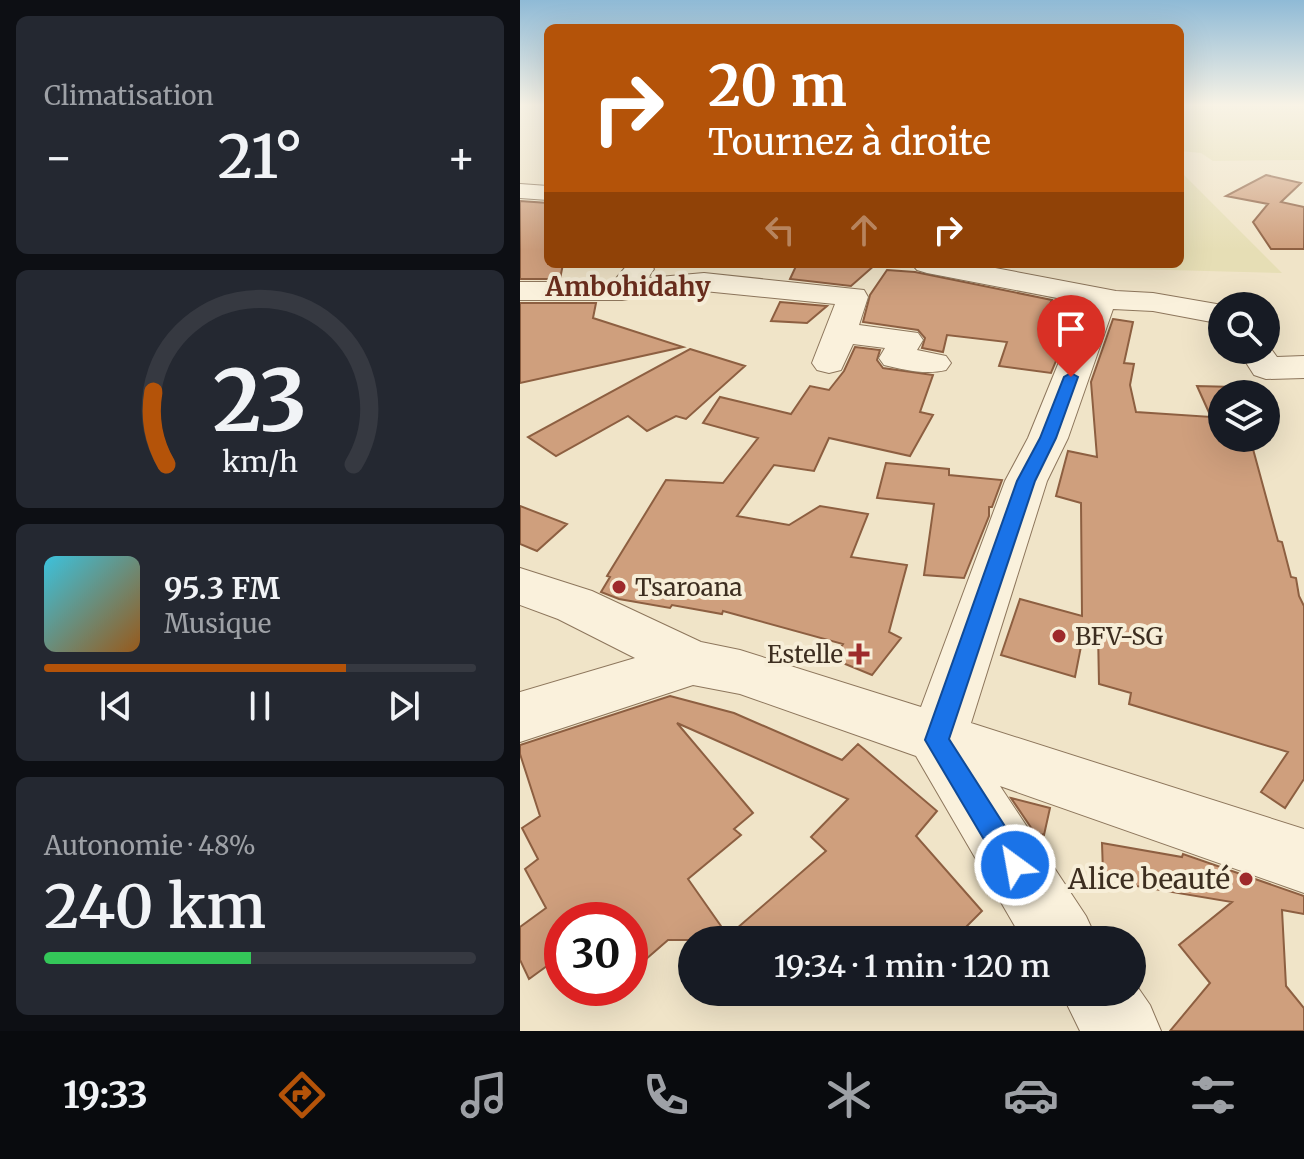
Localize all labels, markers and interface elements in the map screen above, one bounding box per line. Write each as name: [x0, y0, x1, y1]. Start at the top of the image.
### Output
text: 20 m: [708, 51, 847, 121]
icon: right: [576, 56, 680, 160]
text: Climatisation: [44, 79, 214, 112]
text: 21°: [217, 119, 303, 194]
text: Tournez à droite: [708, 120, 991, 165]
text: −: [44, 130, 73, 185]
text: +: [447, 130, 476, 185]
icon: left: [758, 208, 802, 252]
icon: ahead: [842, 208, 886, 252]
icon: right: [926, 208, 970, 252]
district label: Ambohidahy: [544, 270, 711, 303]
map controls: [1208, 292, 1280, 452]
button: search: [1208, 292, 1280, 364]
pin: [1037, 295, 1105, 377]
icon: arrive: [1049, 307, 1093, 351]
text: 23: [213, 348, 307, 453]
button: layers: [1208, 380, 1280, 452]
text: km/h: [222, 444, 298, 480]
text: 95.3 FM: [164, 569, 280, 607]
place label: Tsaroana: [635, 572, 743, 603]
marker: Tsaroana: [610, 578, 628, 596]
text: Musique: [164, 607, 271, 640]
place label: BFV-SG: [1075, 621, 1164, 652]
marker: BFV-SG: [1050, 627, 1068, 645]
place label: Estelle: [767, 639, 843, 670]
marker: Estelle: [850, 645, 868, 663]
icon: previous: [94, 684, 138, 728]
icon: pause: [238, 684, 282, 728]
icon: next: [382, 684, 426, 728]
position arrow: [973, 823, 1057, 907]
text: Autonomie · 48%: [44, 829, 256, 862]
place label: Alice beauté: [1067, 861, 1230, 897]
text: 240 km: [44, 869, 266, 944]
marker: Alice beauté: [1237, 870, 1255, 888]
speed limit sign: 30: [544, 902, 648, 1006]
text: 19:34 · 1 min · 120 m: [774, 947, 1050, 985]
icon: directions: [274, 1067, 330, 1123]
icon: music: [456, 1067, 512, 1123]
icon: phone: [638, 1067, 694, 1123]
icon: climate: [821, 1067, 877, 1123]
icon: car: [1003, 1067, 1059, 1123]
icon: filters: [1185, 1067, 1241, 1123]
text: 19:33: [63, 1073, 148, 1118]

